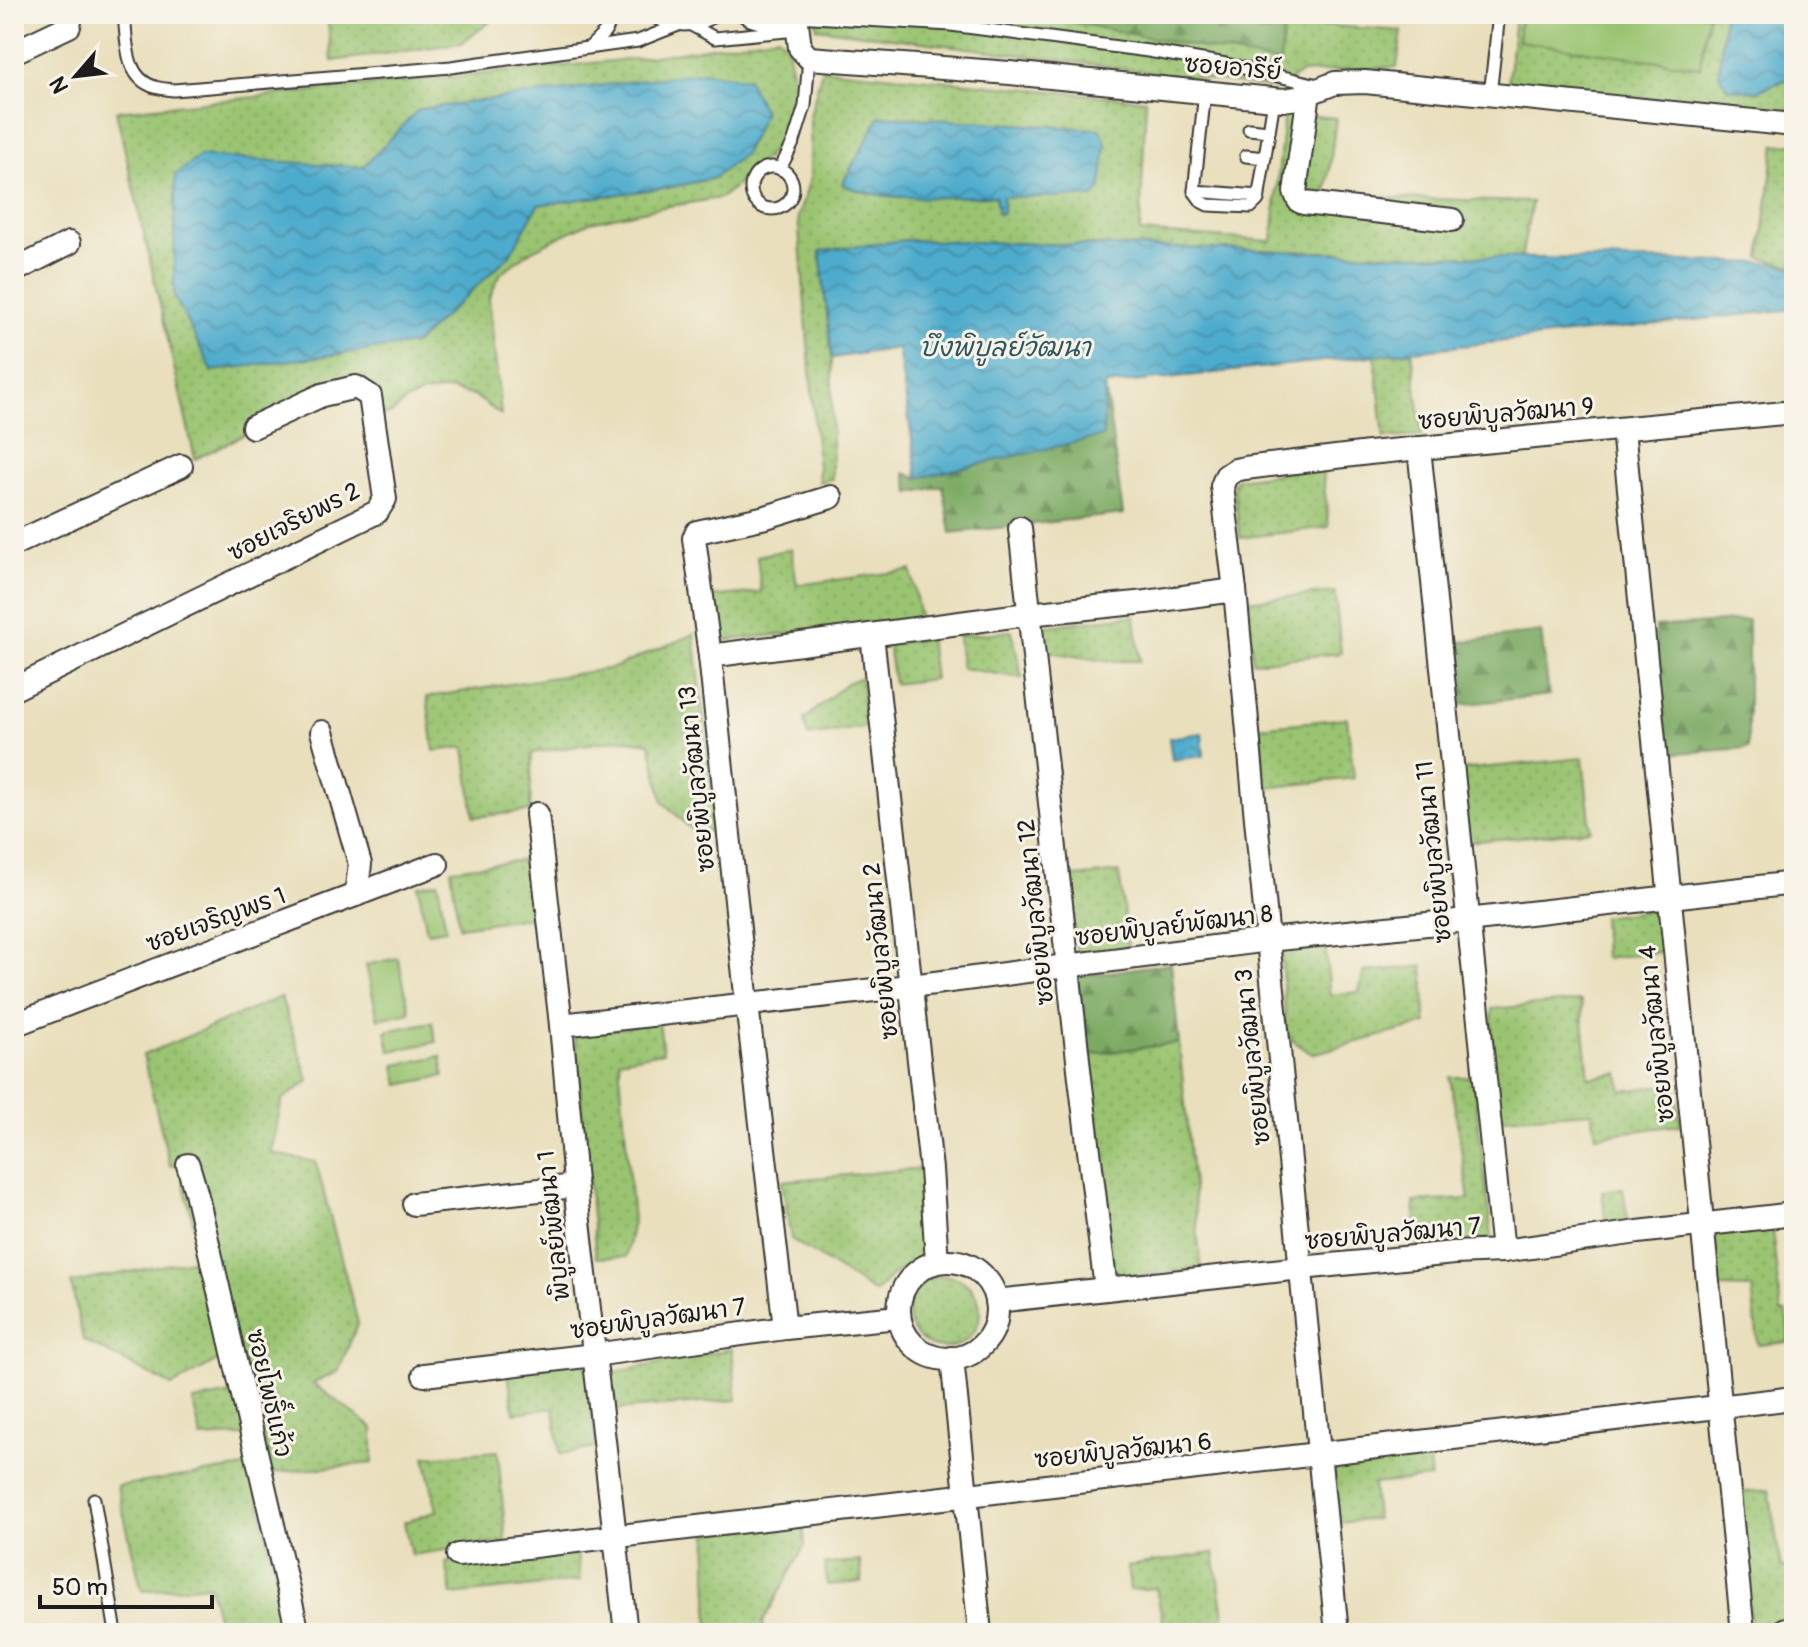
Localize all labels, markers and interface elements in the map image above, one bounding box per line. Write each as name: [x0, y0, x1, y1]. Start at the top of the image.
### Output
north arrow: [36, 36, 116, 116]
street label: ซอยอารีย์: [1183, 47, 1283, 87]
text: N: [43, 72, 75, 98]
water label: บึงพิบูลย์วัฒนา: [919, 330, 1093, 367]
street label: ซอยพิบูลวัฒนา 9: [1417, 392, 1595, 439]
street label: ซอยเจริยพร 2: [223, 476, 365, 568]
street label: ซอยพิบูลวัฒนา 13: [673, 684, 724, 873]
street label: ซอยพิบูลวัฒนา 11: [1410, 759, 1461, 944]
street label: ซอยพิบูลวัฒนา 12: [1012, 817, 1063, 1006]
street label: ซอยพิบูลวัฒนา 2: [857, 861, 908, 1041]
street label: ซอยเจริญพร 1: [142, 881, 290, 959]
street label: ซอยพิบูลย์พัฒนา 8: [1073, 898, 1275, 955]
street label: ซอยพิบูลวัฒนา 4: [1633, 944, 1684, 1124]
street label: ซอยพิบูลวัฒนา 3: [1229, 967, 1280, 1147]
street label: พิบูลย์พัฒนา 1: [530, 1149, 579, 1303]
street label: ซอยพิบูลวัฒนา 7: [1304, 1212, 1483, 1259]
street label: ซอยพิบูลวัฒนา 7: [568, 1292, 748, 1349]
street label: ซอยโพธิ์แก้ว: [240, 1324, 306, 1460]
street label: ซอยพิบูลวัฒนา 6: [1033, 1427, 1213, 1478]
scale bar: [40, 1559, 212, 1609]
text: 50 m: [52, 1573, 108, 1602]

